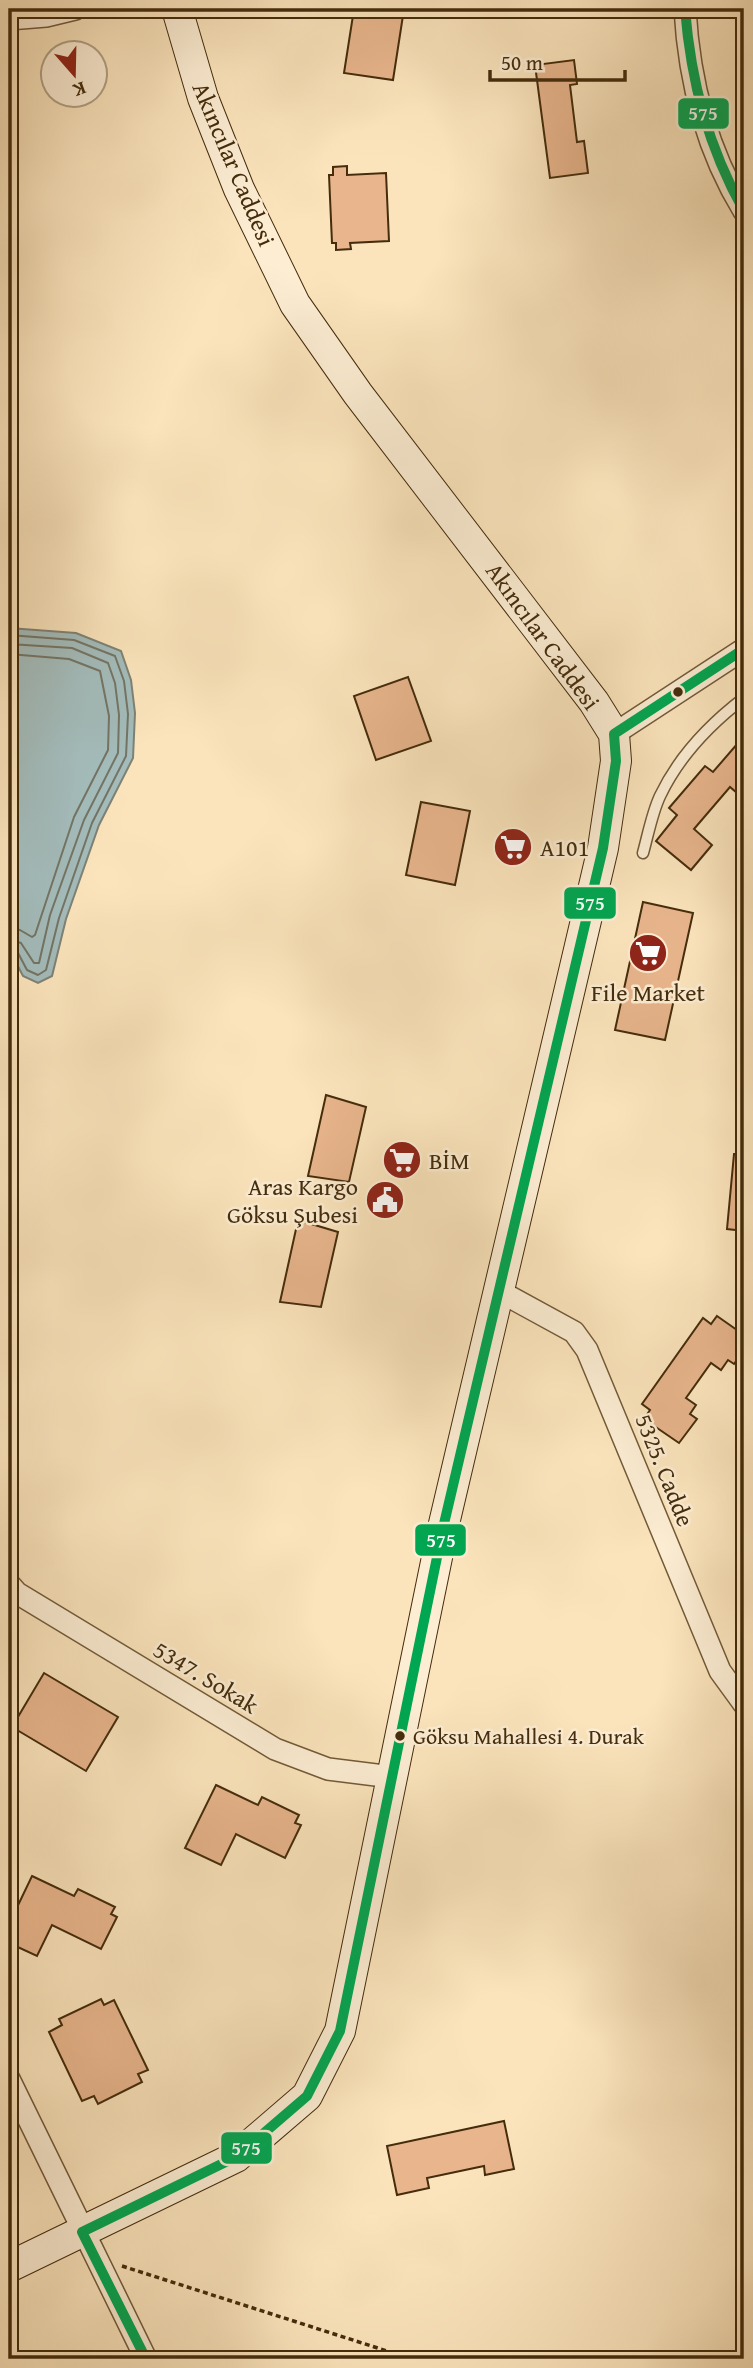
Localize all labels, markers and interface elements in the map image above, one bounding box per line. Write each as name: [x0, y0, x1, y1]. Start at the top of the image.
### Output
north arrow: [38, 38, 108, 108]
scale bar: [490, 38, 625, 82]
text: 50 m: [501, 47, 543, 78]
text: K: [69, 75, 90, 105]
street label: Akıncılar Caddesi: [184, 77, 284, 252]
line badge: 575: [677, 97, 730, 130]
text: 575: [688, 99, 718, 127]
street label: Akıncılar Caddesi: [477, 555, 609, 717]
unlabelled marker: [671, 685, 685, 699]
supermarket icon: A101: [492, 826, 534, 868]
place label: A101: [540, 830, 589, 865]
line badge: 575: [563, 886, 617, 920]
text: 575: [575, 889, 605, 917]
supermarket icon: File Market: [627, 932, 669, 974]
place label: File Market: [591, 975, 706, 1010]
supermarket icon: BİM: [381, 1139, 423, 1181]
place label: BİM: [429, 1143, 470, 1178]
place label: Aras Kargo Göksu Şubesi: [227, 1169, 358, 1232]
public building icon: Aras Kargo Göksu Şubesi: [364, 1179, 406, 1221]
street label: 5325. Cadde: [627, 1408, 703, 1532]
line badge: 575: [414, 1523, 467, 1557]
text: 575: [426, 1526, 456, 1554]
street label: 5347. Sokak: [147, 1632, 266, 1723]
place label: Göksu Mahallesi 4. Durak: [413, 1720, 645, 1752]
marker: Göksu Mahallesi 4. Durak: [393, 1729, 407, 1743]
line badge: 575: [220, 2131, 273, 2165]
text: 575: [231, 2134, 261, 2162]

